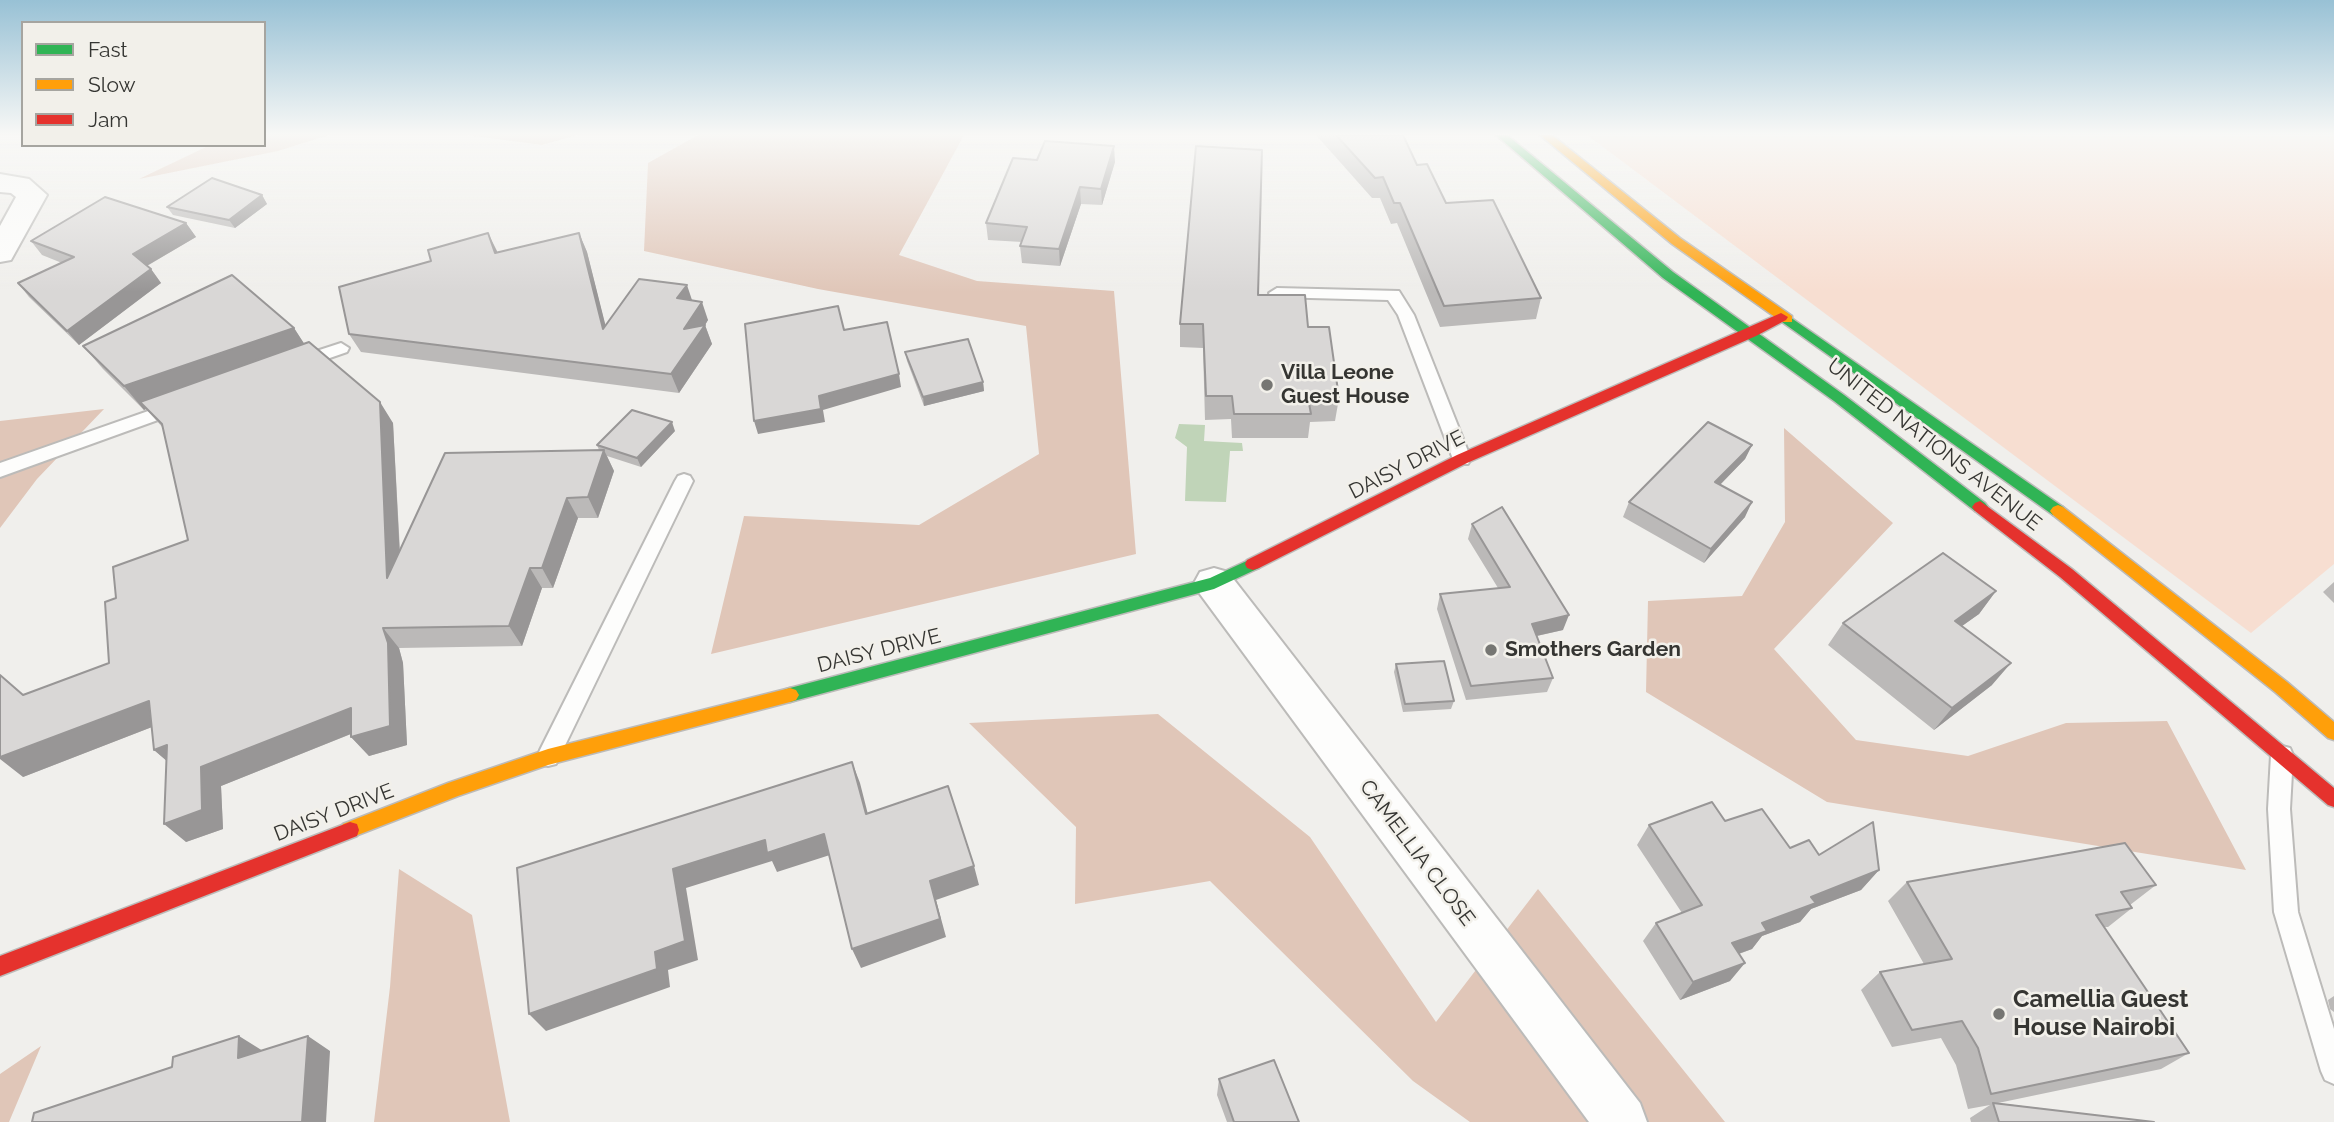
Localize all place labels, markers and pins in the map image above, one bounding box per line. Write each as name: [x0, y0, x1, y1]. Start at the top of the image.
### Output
place label: Villa Leone Guest House: [1281, 360, 1409, 410]
marker: Villa Leone Guest House: [1259, 377, 1275, 393]
place label: Smothers Garden: [1505, 637, 1681, 663]
marker: Smothers Garden: [1483, 642, 1499, 658]
place label: Camellia Guest House Nairobi: [2013, 986, 2188, 1042]
marker: Camellia Guest House Nairobi: [1991, 1006, 2007, 1022]

